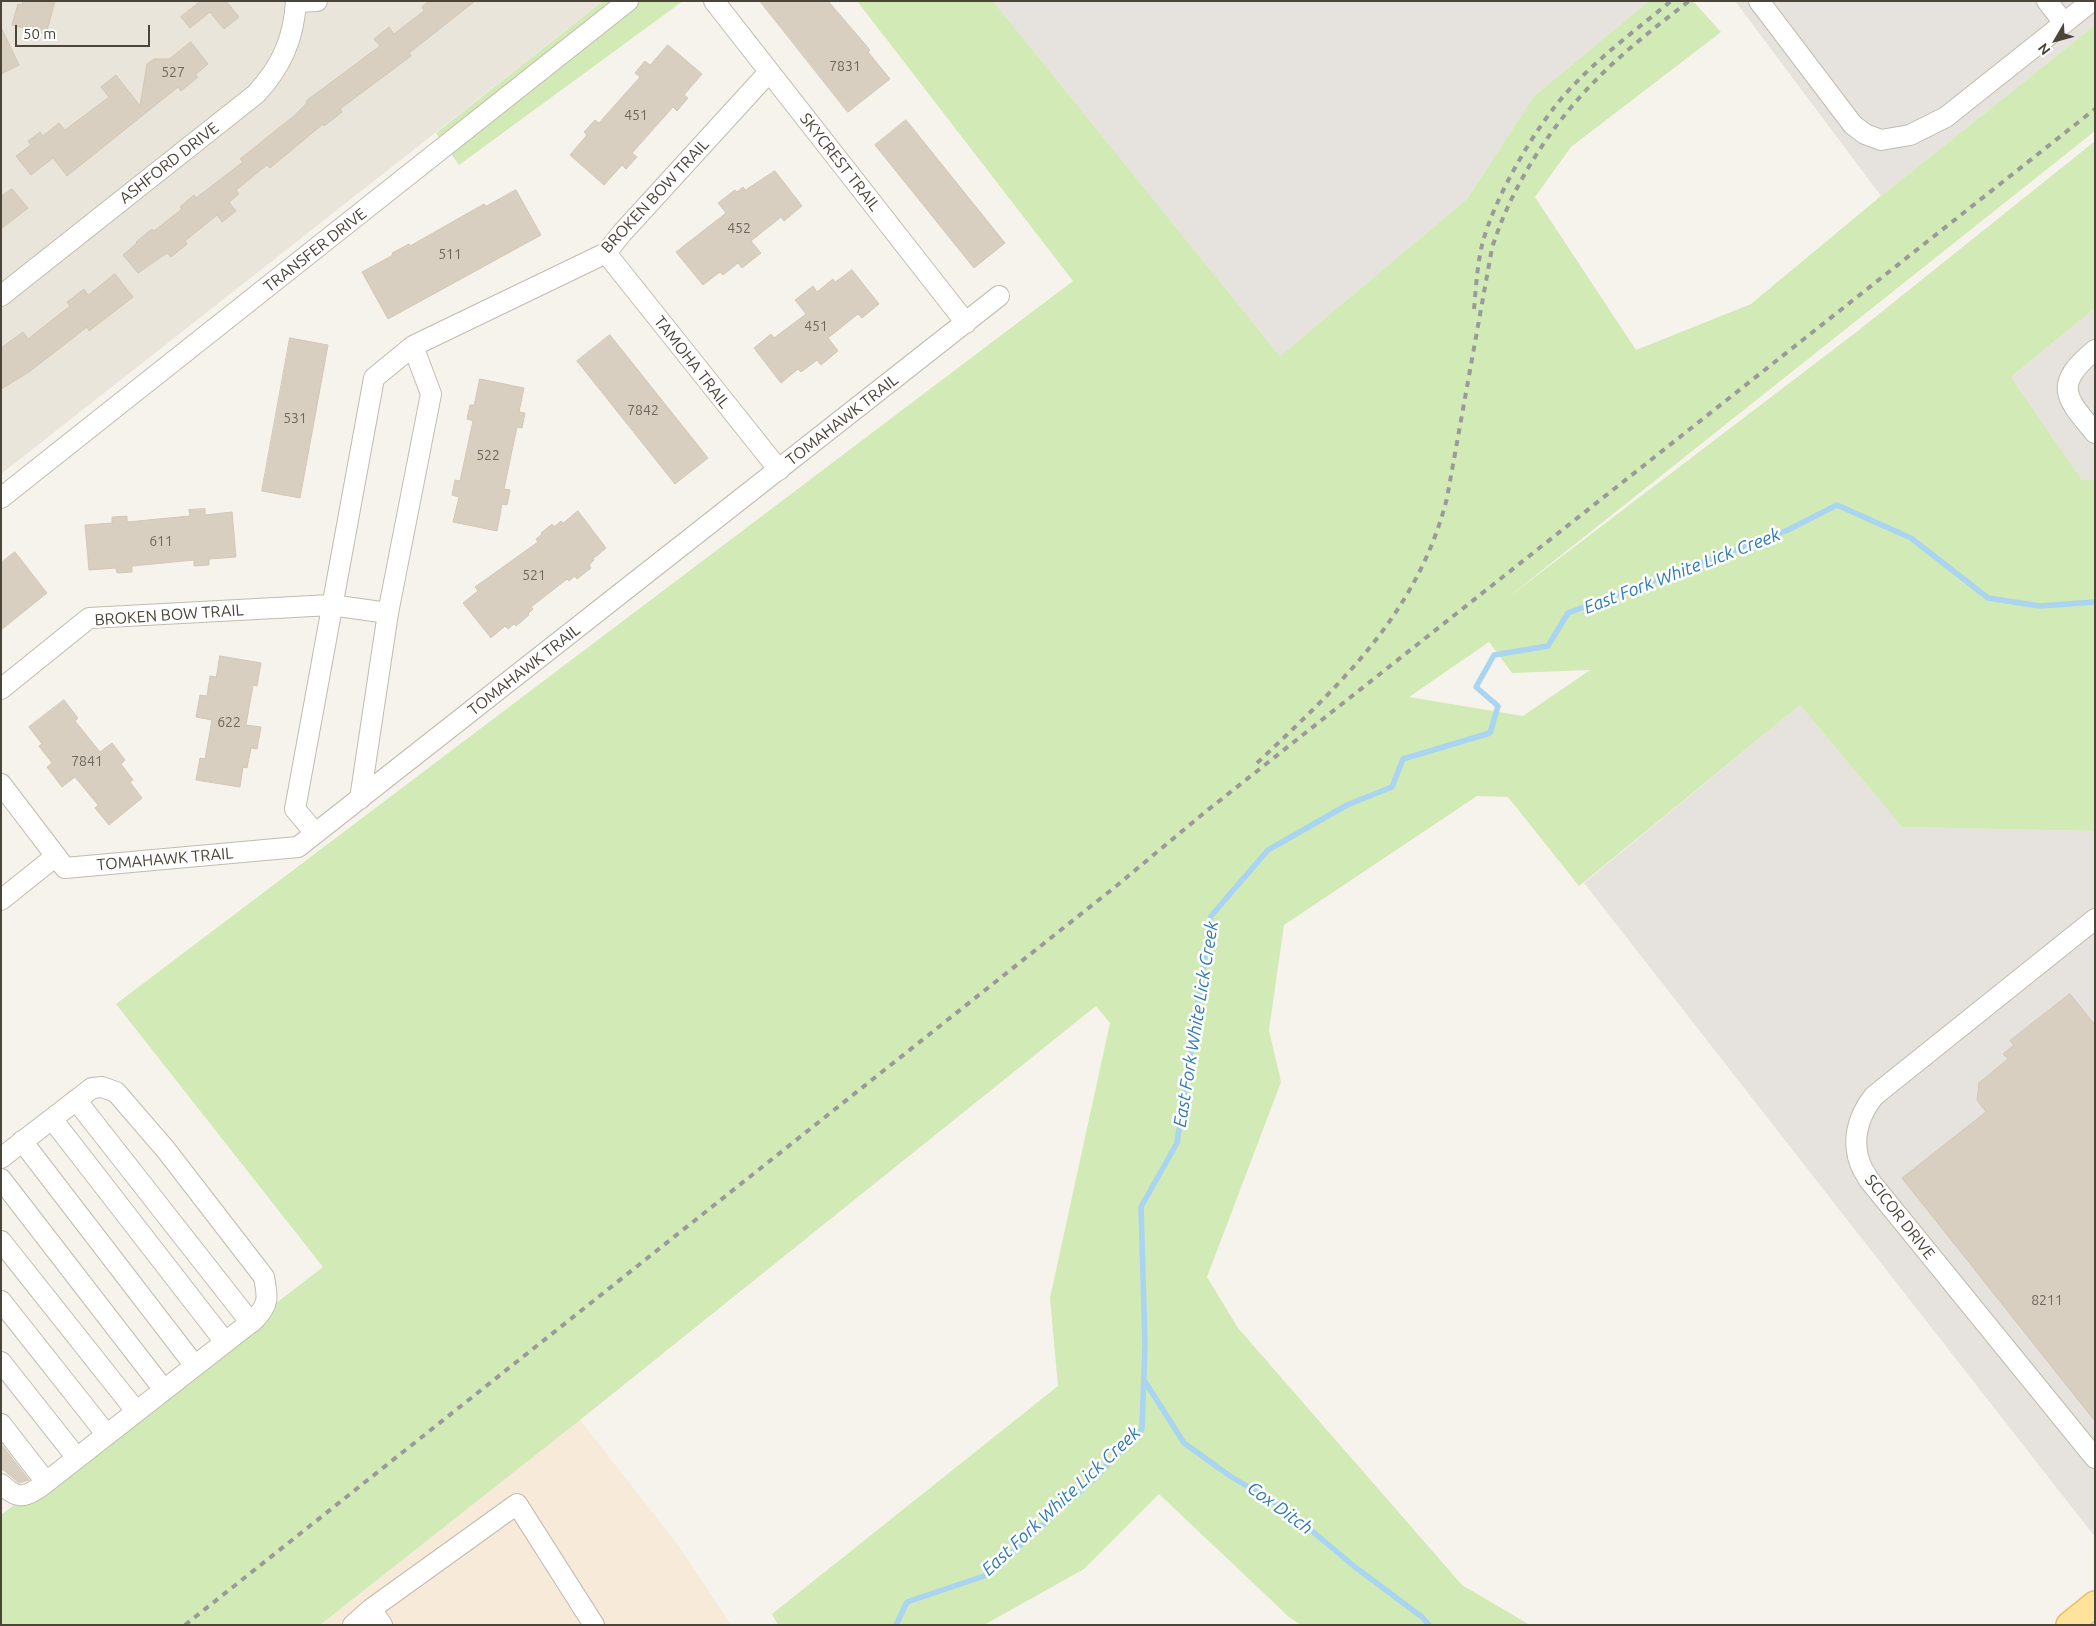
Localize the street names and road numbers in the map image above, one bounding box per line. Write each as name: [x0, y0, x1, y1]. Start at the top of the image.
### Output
street label: SKYCREST TRAIL: [796, 109, 884, 215]
street label: ASHFORD DRIVE: [116, 118, 222, 208]
street label: BROKEN BOW TRAIL: [597, 135, 713, 257]
street label: TRANSFER DRIVE: [260, 204, 370, 296]
street label: TAMOHA TRAIL: [650, 312, 734, 412]
street label: TOMAHAWK TRAIL: [782, 370, 902, 470]
street label: BROKEN BOW TRAIL: [94, 600, 244, 630]
street label: TOMAHAWK TRAIL: [464, 620, 584, 720]
street label: TOMAHAWK TRAIL: [96, 843, 234, 875]
street label: SCICOR DRIVE: [1861, 1171, 1939, 1263]

